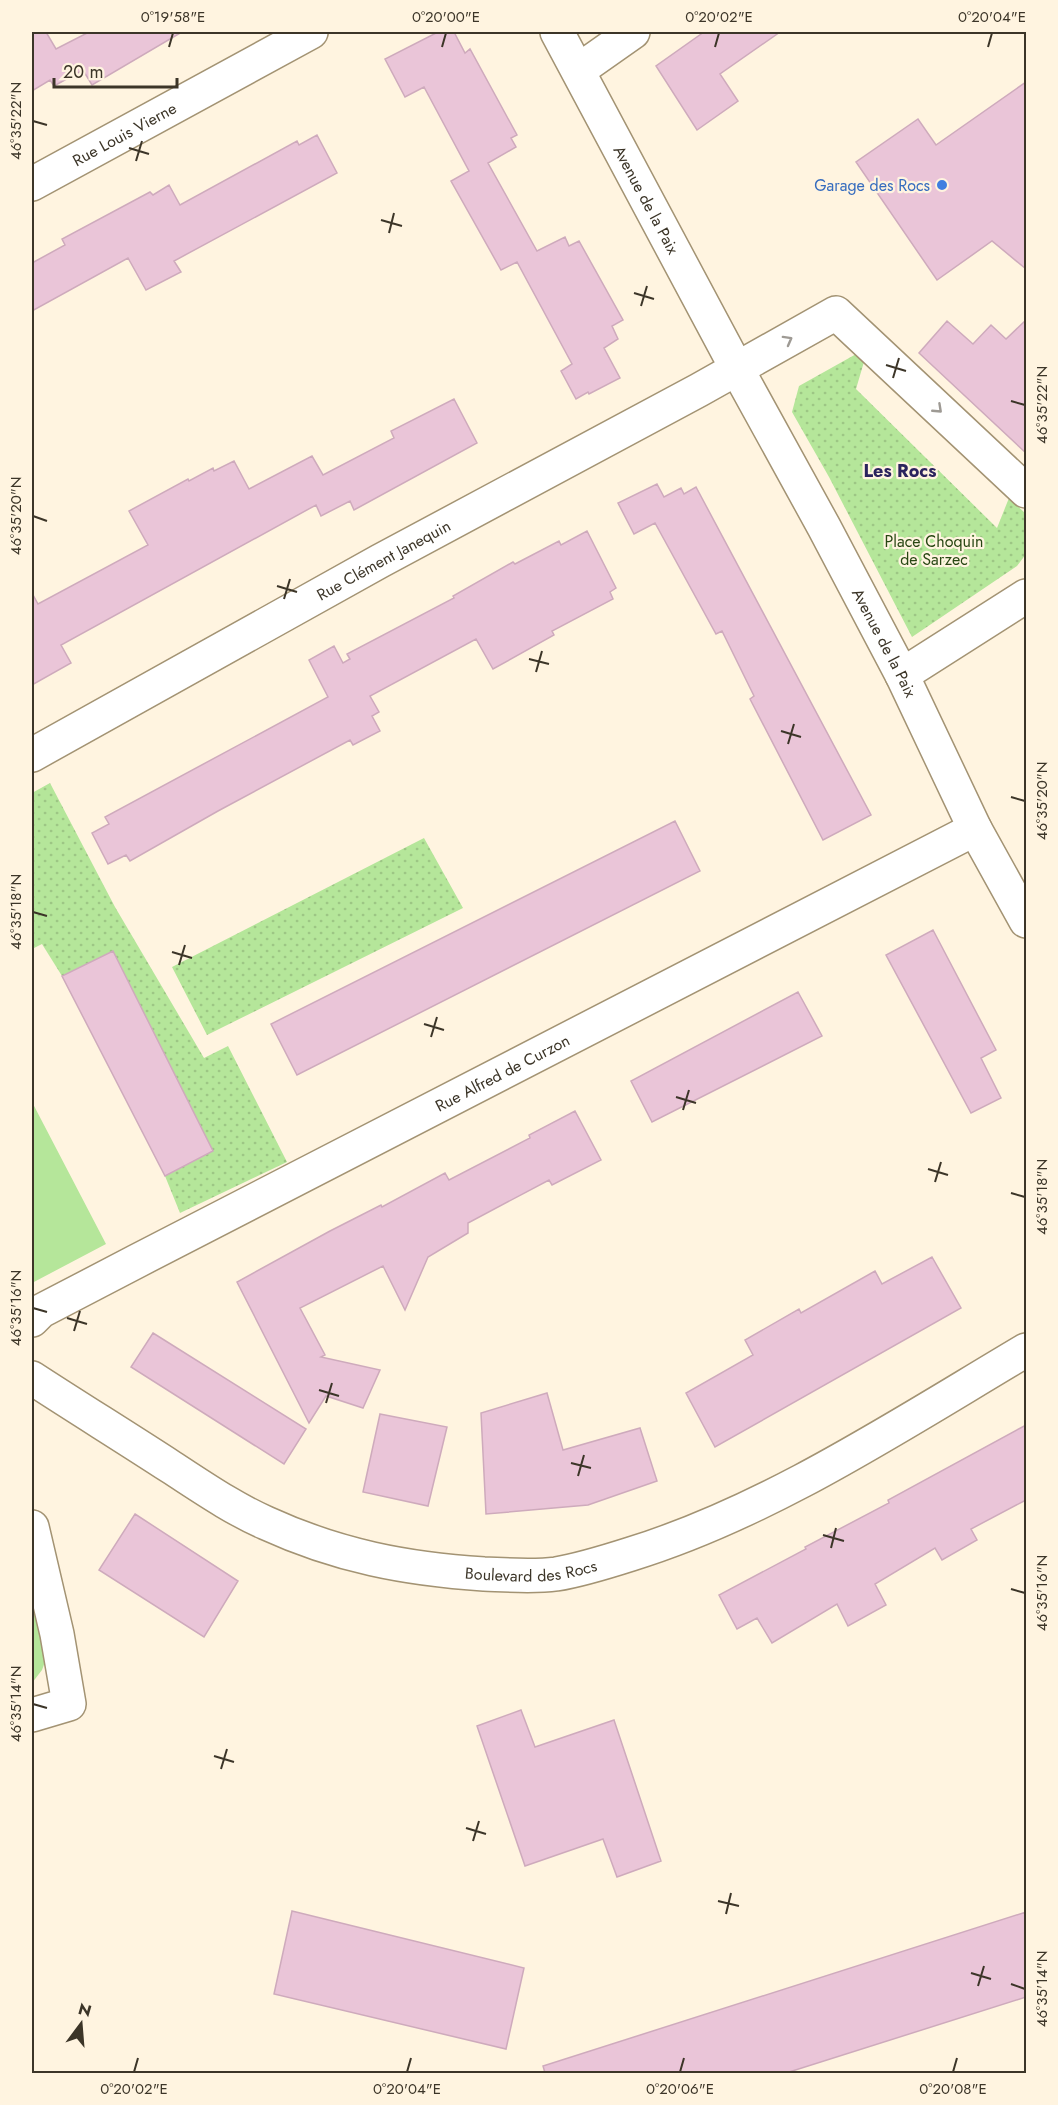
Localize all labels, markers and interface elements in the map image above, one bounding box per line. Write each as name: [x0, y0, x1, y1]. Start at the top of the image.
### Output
text: 0°19'58"E: [141, 6, 205, 28]
text: 0°20'00"E: [412, 6, 480, 28]
text: 0°20'02"E: [685, 6, 753, 28]
text: 0°20'04"E: [958, 6, 1026, 28]
scale bar: [54, 51, 177, 89]
text: 20 m: [63, 59, 103, 85]
text: 46°35'22"N: [5, 82, 27, 160]
street label: Rue Louis Vierne: [68, 97, 181, 172]
street label: Avenue de la Paix: [608, 141, 685, 258]
place label: Garage des Rocs: [814, 174, 930, 197]
marker: Garage des Rocs: [935, 178, 949, 192]
one-way arrow: [782, 336, 792, 348]
text: 46°35'22"N: [1031, 366, 1053, 444]
one-way arrow: [931, 401, 942, 412]
district label: Les Rocs: [864, 458, 936, 484]
text: 46°35'20"N: [5, 477, 27, 555]
street label: Rue Clément Janequin: [312, 514, 455, 606]
park label: Place Choquin de Sarzec: [884, 530, 984, 571]
street label: Avenue de la Paix: [846, 584, 922, 701]
text: 46°35'20"N: [1031, 762, 1053, 840]
text: 46°35'18"N: [5, 874, 27, 950]
street label: Rue Alfred de Curzon: [431, 1029, 574, 1117]
text: 46°35'18"N: [1031, 1159, 1053, 1235]
text: 46°35'16"N: [5, 1270, 27, 1346]
street label: Boulevard des Rocs: [464, 1554, 600, 1588]
text: 46°35'16"N: [1031, 1555, 1053, 1631]
text: 46°35'14"N: [5, 1666, 27, 1742]
text: 46°35'14"N: [1031, 1951, 1053, 2027]
north arrow: [51, 1994, 111, 2054]
text: N: [76, 1997, 94, 2023]
text: 0°20'02"E: [100, 2078, 168, 2100]
text: 0°20'04"E: [373, 2078, 441, 2100]
text: 0°20'06"E: [646, 2078, 714, 2100]
text: 0°20'08"E: [919, 2078, 987, 2100]

